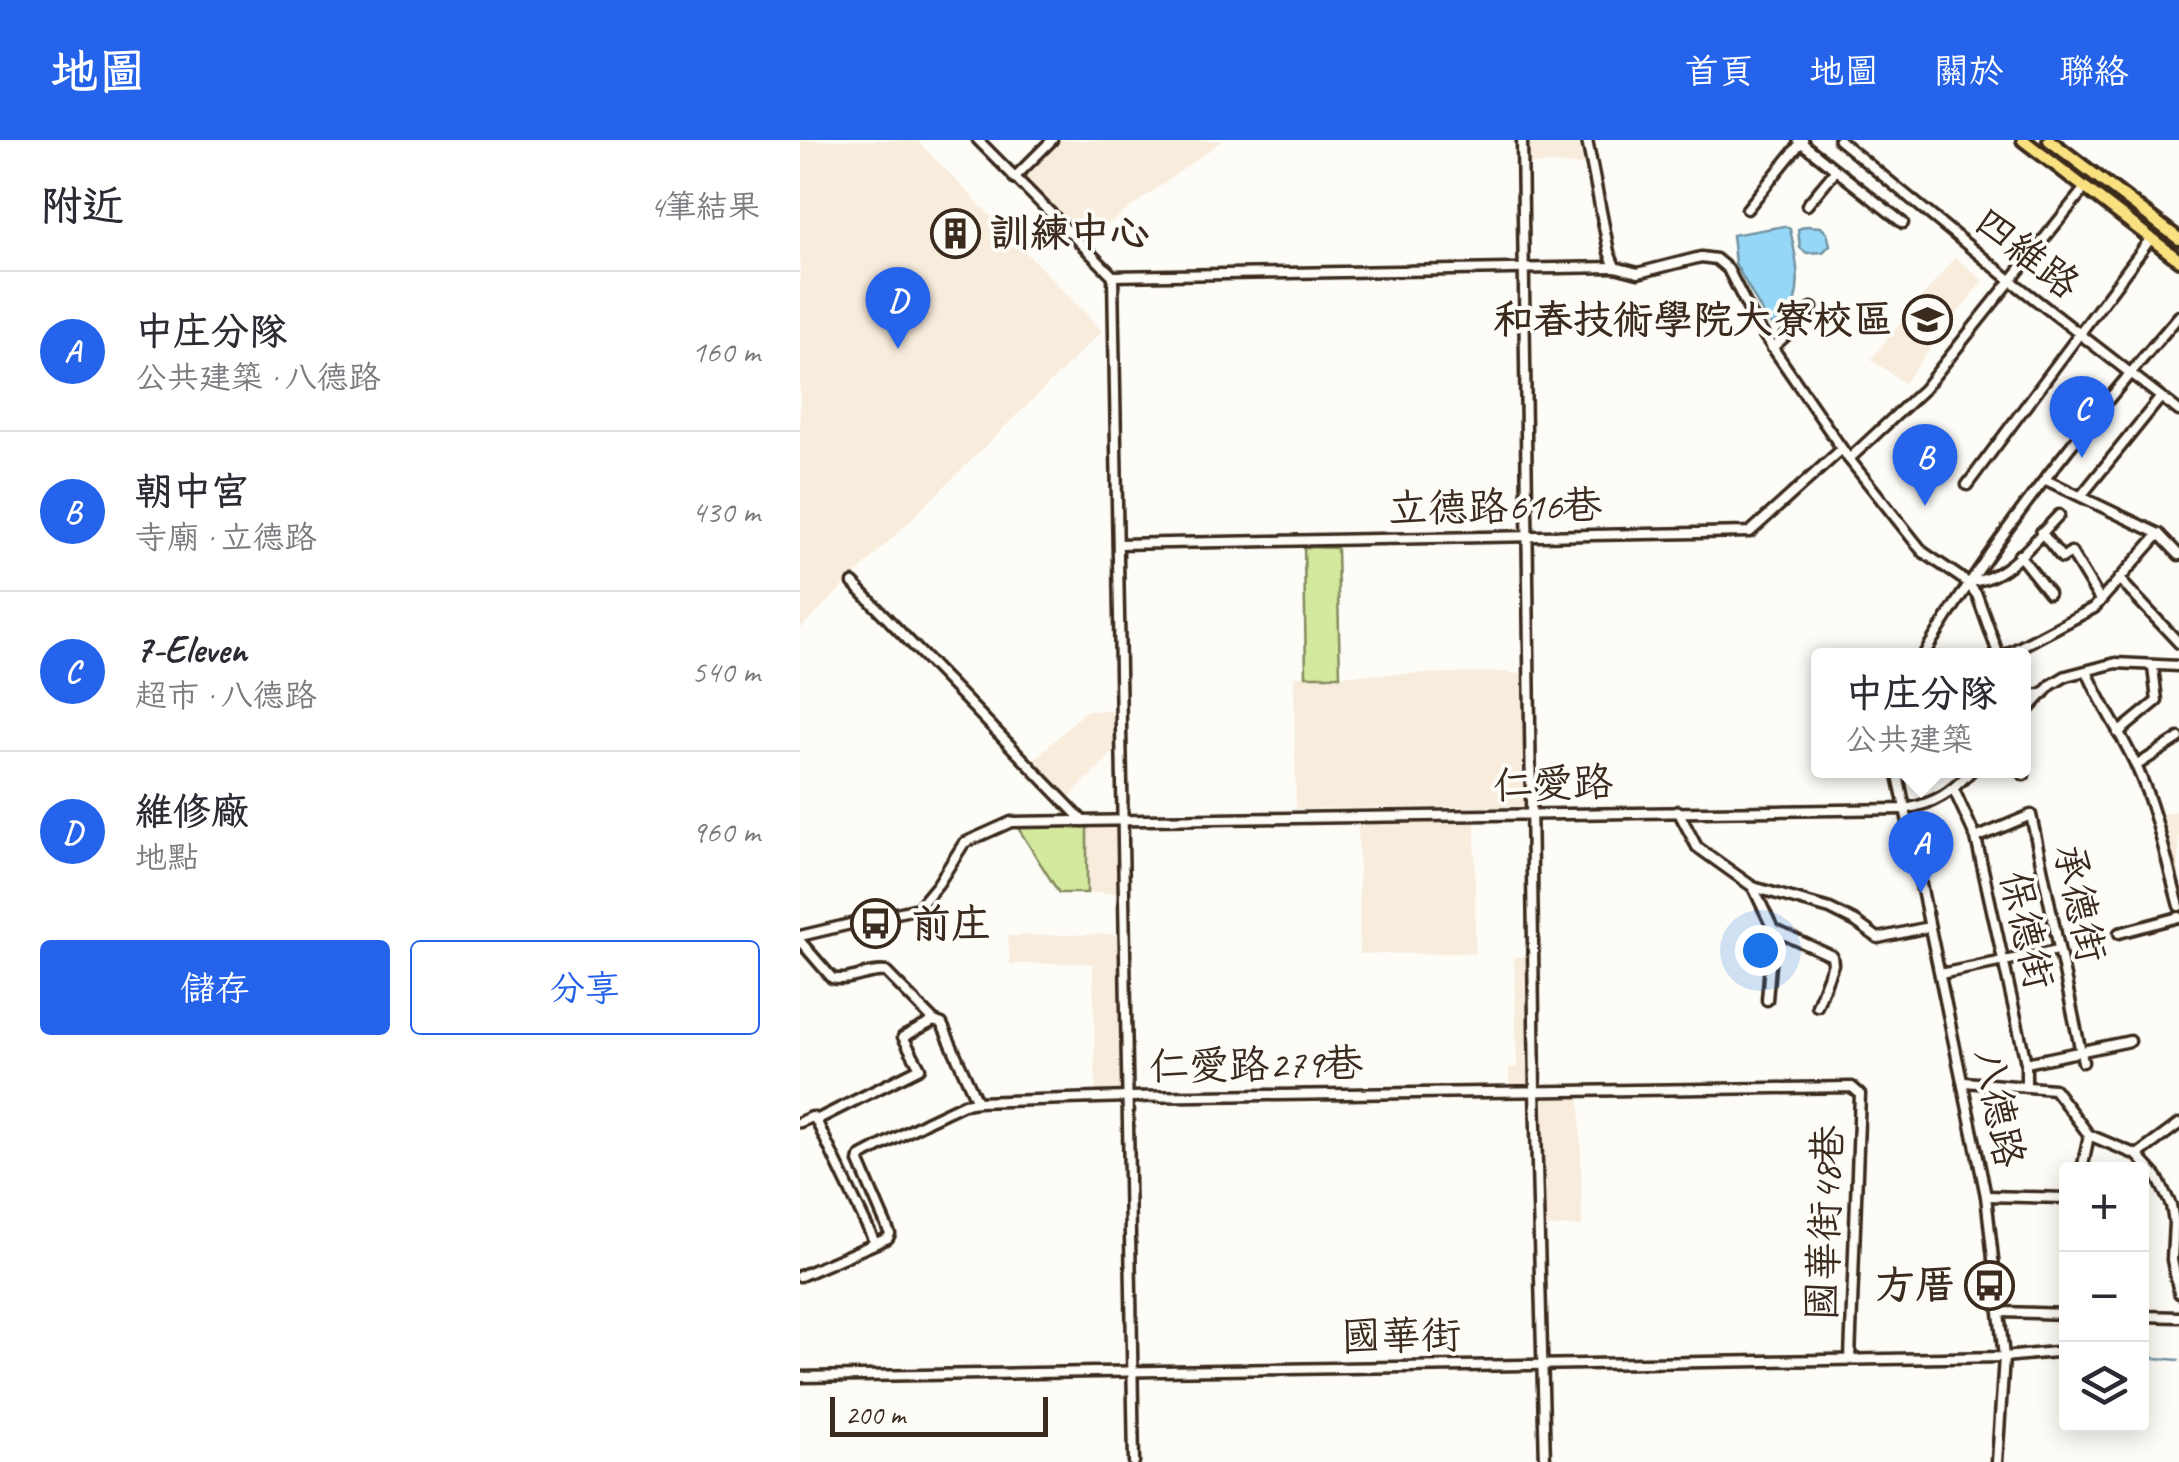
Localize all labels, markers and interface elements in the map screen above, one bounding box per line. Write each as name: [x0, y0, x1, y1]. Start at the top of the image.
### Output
text: 地圖: [50, 42, 146, 102]
text: 首頁: [1684, 49, 1754, 94]
text: 地圖: [1809, 49, 1879, 94]
text: 關於: [1934, 49, 2004, 94]
text: 聯絡: [2059, 49, 2129, 94]
text: 附近: [40, 180, 124, 233]
text: 4筆結果: [650, 186, 760, 227]
street label: 四維路: [1964, 196, 2090, 310]
building icon: 訓練中心: [929, 207, 981, 259]
place label: 訓練中心: [990, 208, 1150, 258]
pin: D: [866, 266, 930, 349]
school or university icon: 和春技術學院大寮校區: [1902, 294, 1954, 346]
place label: 和春技術學院大寮校區: [1493, 295, 1893, 345]
text: 中庄分隊: [135, 308, 287, 355]
text: A: [64, 331, 81, 372]
text: 160 m: [691, 331, 760, 372]
text: 公共建築 · 八德路: [135, 357, 380, 398]
pin: C: [2050, 376, 2114, 458]
pin: B: [1892, 424, 1958, 506]
text: 朝中宮: [135, 468, 249, 515]
street label: 立德路616巷: [1388, 480, 1602, 534]
text: B: [64, 491, 81, 532]
text: 430 m: [691, 491, 760, 532]
text: 寺廟 · 立德路: [135, 517, 316, 558]
text: 7-Eleven: [135, 626, 247, 673]
popup: [1811, 648, 2031, 778]
text: C: [65, 651, 80, 692]
text: 540 m: [691, 651, 760, 692]
text: 中庄分隊: [1845, 670, 1997, 717]
text: 超市 · 八德路: [135, 675, 316, 716]
text: 公共建築: [1845, 719, 1973, 760]
street label: 仁愛路: [1492, 757, 1614, 811]
text: 維修廠: [135, 788, 249, 835]
pin: A: [1888, 810, 1954, 893]
text: D: [63, 811, 82, 852]
text: 960 m: [691, 811, 760, 852]
text: 地點: [135, 837, 199, 878]
street label: 承德街: [2043, 839, 2117, 967]
street label: 保德街: [1989, 866, 2065, 994]
bus stop icon: 前庄: [850, 898, 902, 950]
place label: 前庄: [911, 899, 991, 949]
your location: [1735, 925, 1786, 976]
button: 儲存: [40, 940, 390, 1035]
button: 分享: [410, 940, 760, 1035]
street label: 仁愛路279巷: [1149, 1038, 1363, 1092]
street label: 八德路: [1963, 1044, 2035, 1172]
street label: 國華街48巷: [1797, 1124, 1853, 1322]
map controls: [2059, 1162, 2149, 1432]
button: +: [2059, 1162, 2149, 1252]
button: −: [2059, 1252, 2149, 1342]
bus stop icon: 方厝: [1964, 1259, 2016, 1311]
place label: 方厝: [1875, 1260, 1955, 1310]
street label: 國華街: [1341, 1310, 1461, 1362]
button: layers: [2059, 1342, 2149, 1432]
scale bar: [830, 1392, 1048, 1436]
text: 200 m: [845, 1397, 905, 1432]

